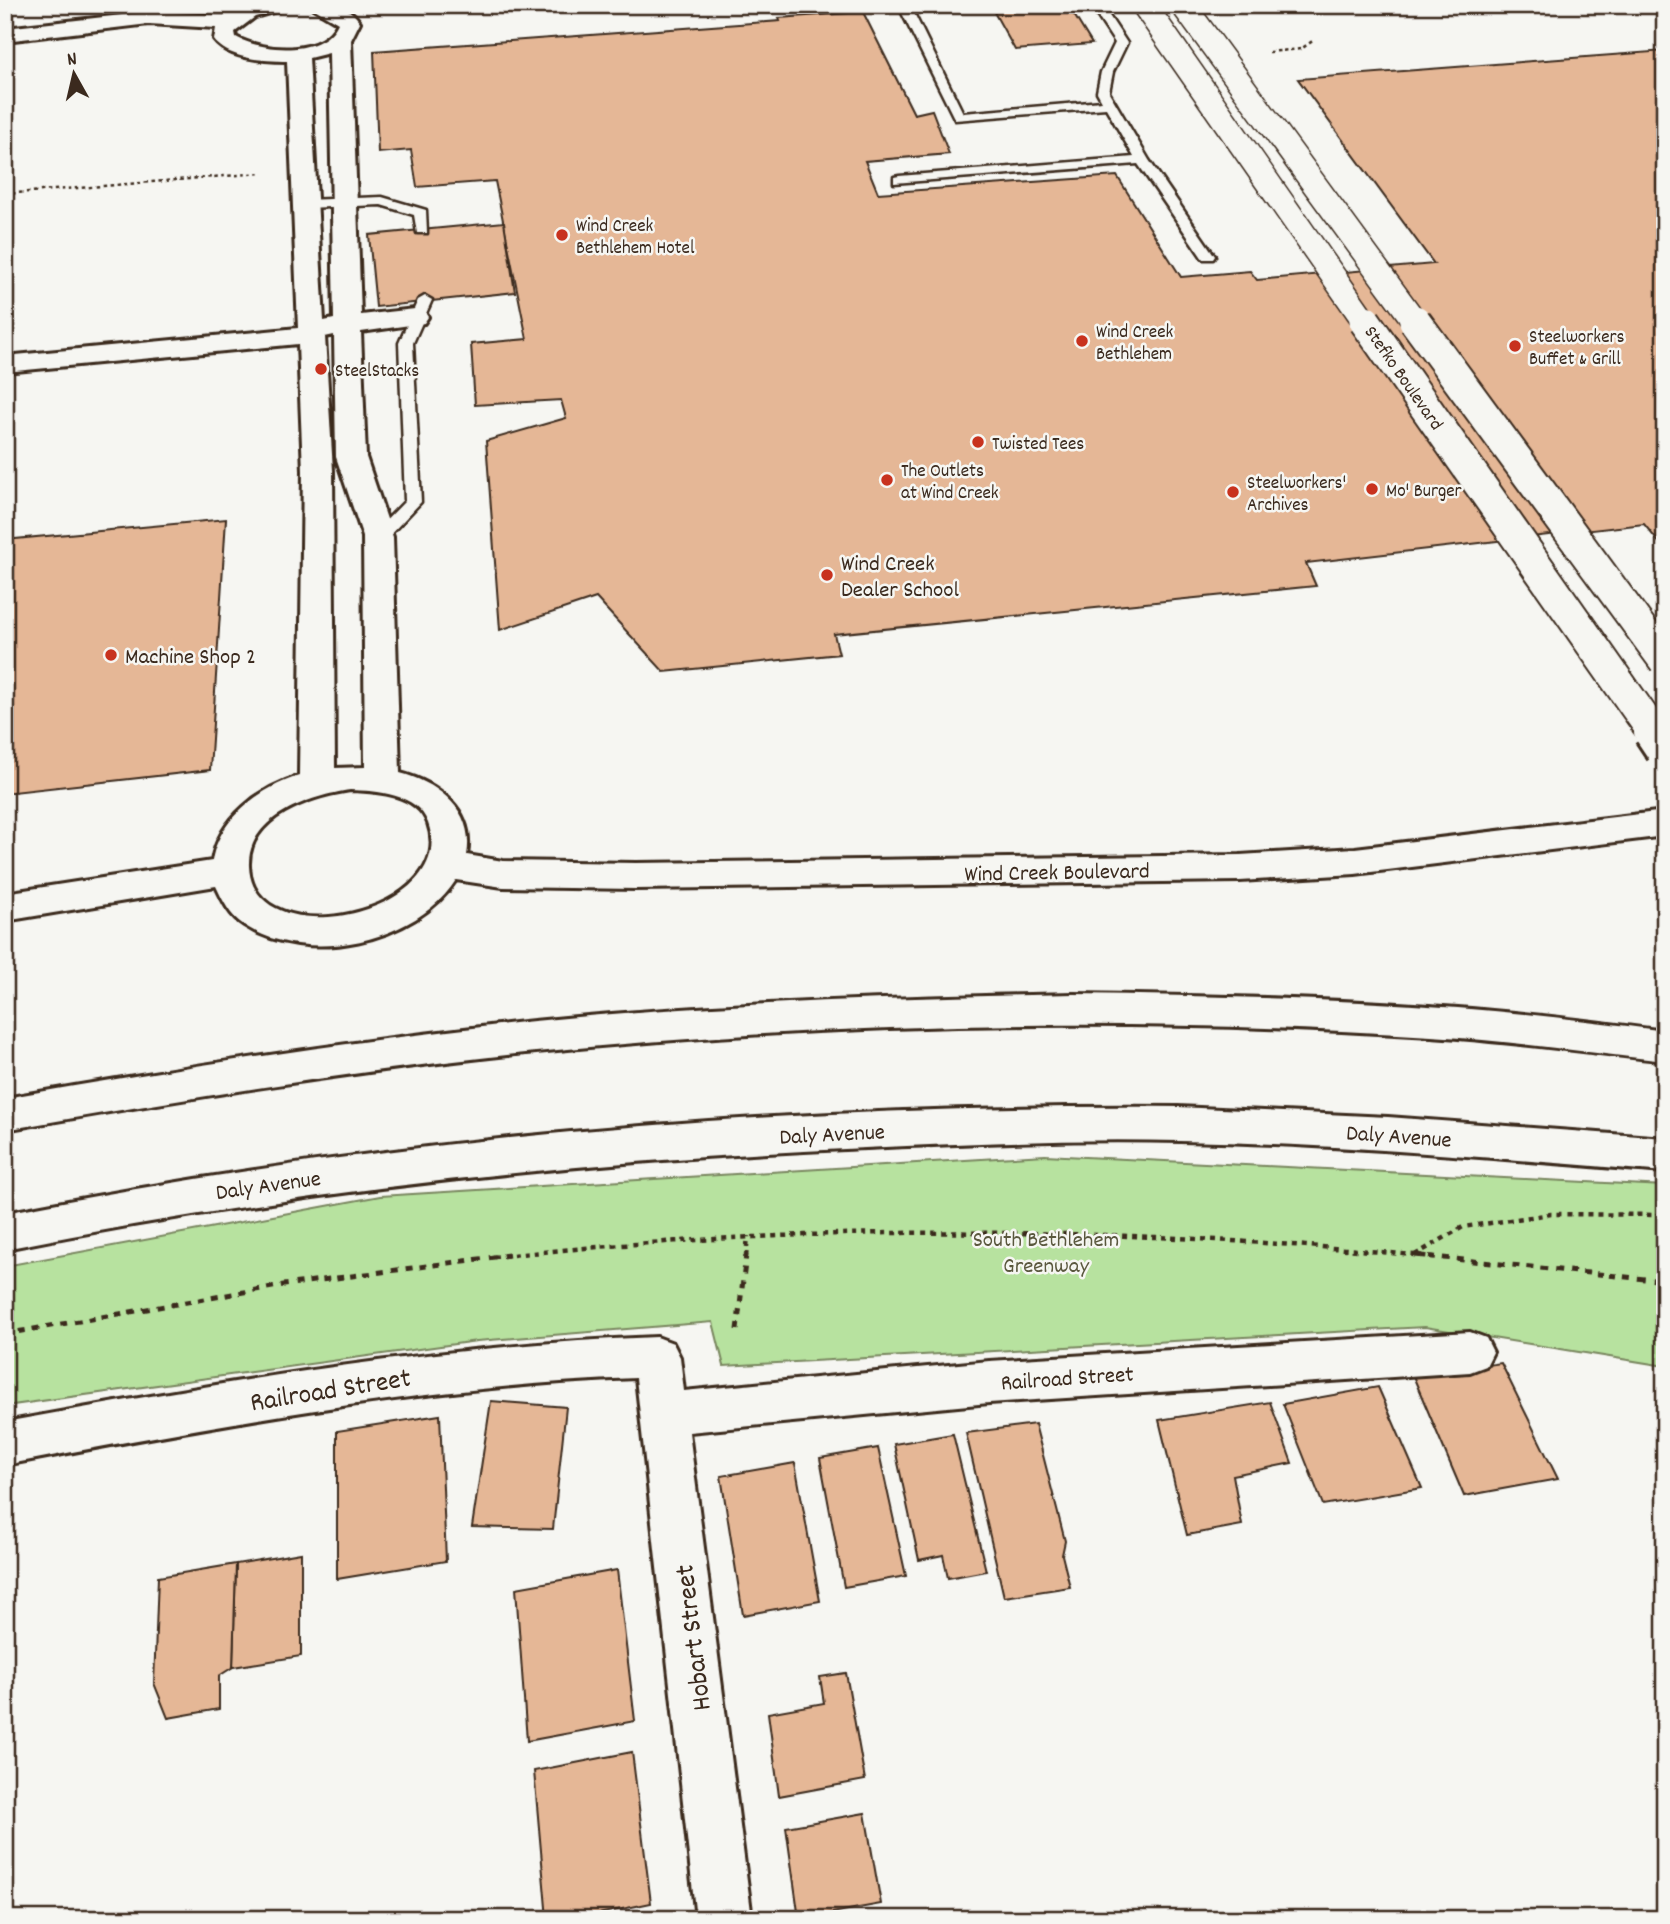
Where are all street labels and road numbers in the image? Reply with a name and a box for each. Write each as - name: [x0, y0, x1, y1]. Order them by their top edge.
- street label: Stefko Boulevard: [1356, 321, 1448, 437]
- street label: Wind Creek Boulevard: [964, 856, 1150, 893]
- street label: Daly Avenue: [779, 1117, 886, 1156]
- street label: Daly Avenue: [1345, 1118, 1453, 1159]
- street label: Daly Avenue: [214, 1164, 323, 1211]
- street label: Railroad Street: [1000, 1359, 1135, 1402]
- street label: Railroad Street: [248, 1361, 414, 1425]
- street label: Hobart Street: [667, 1562, 725, 1713]

